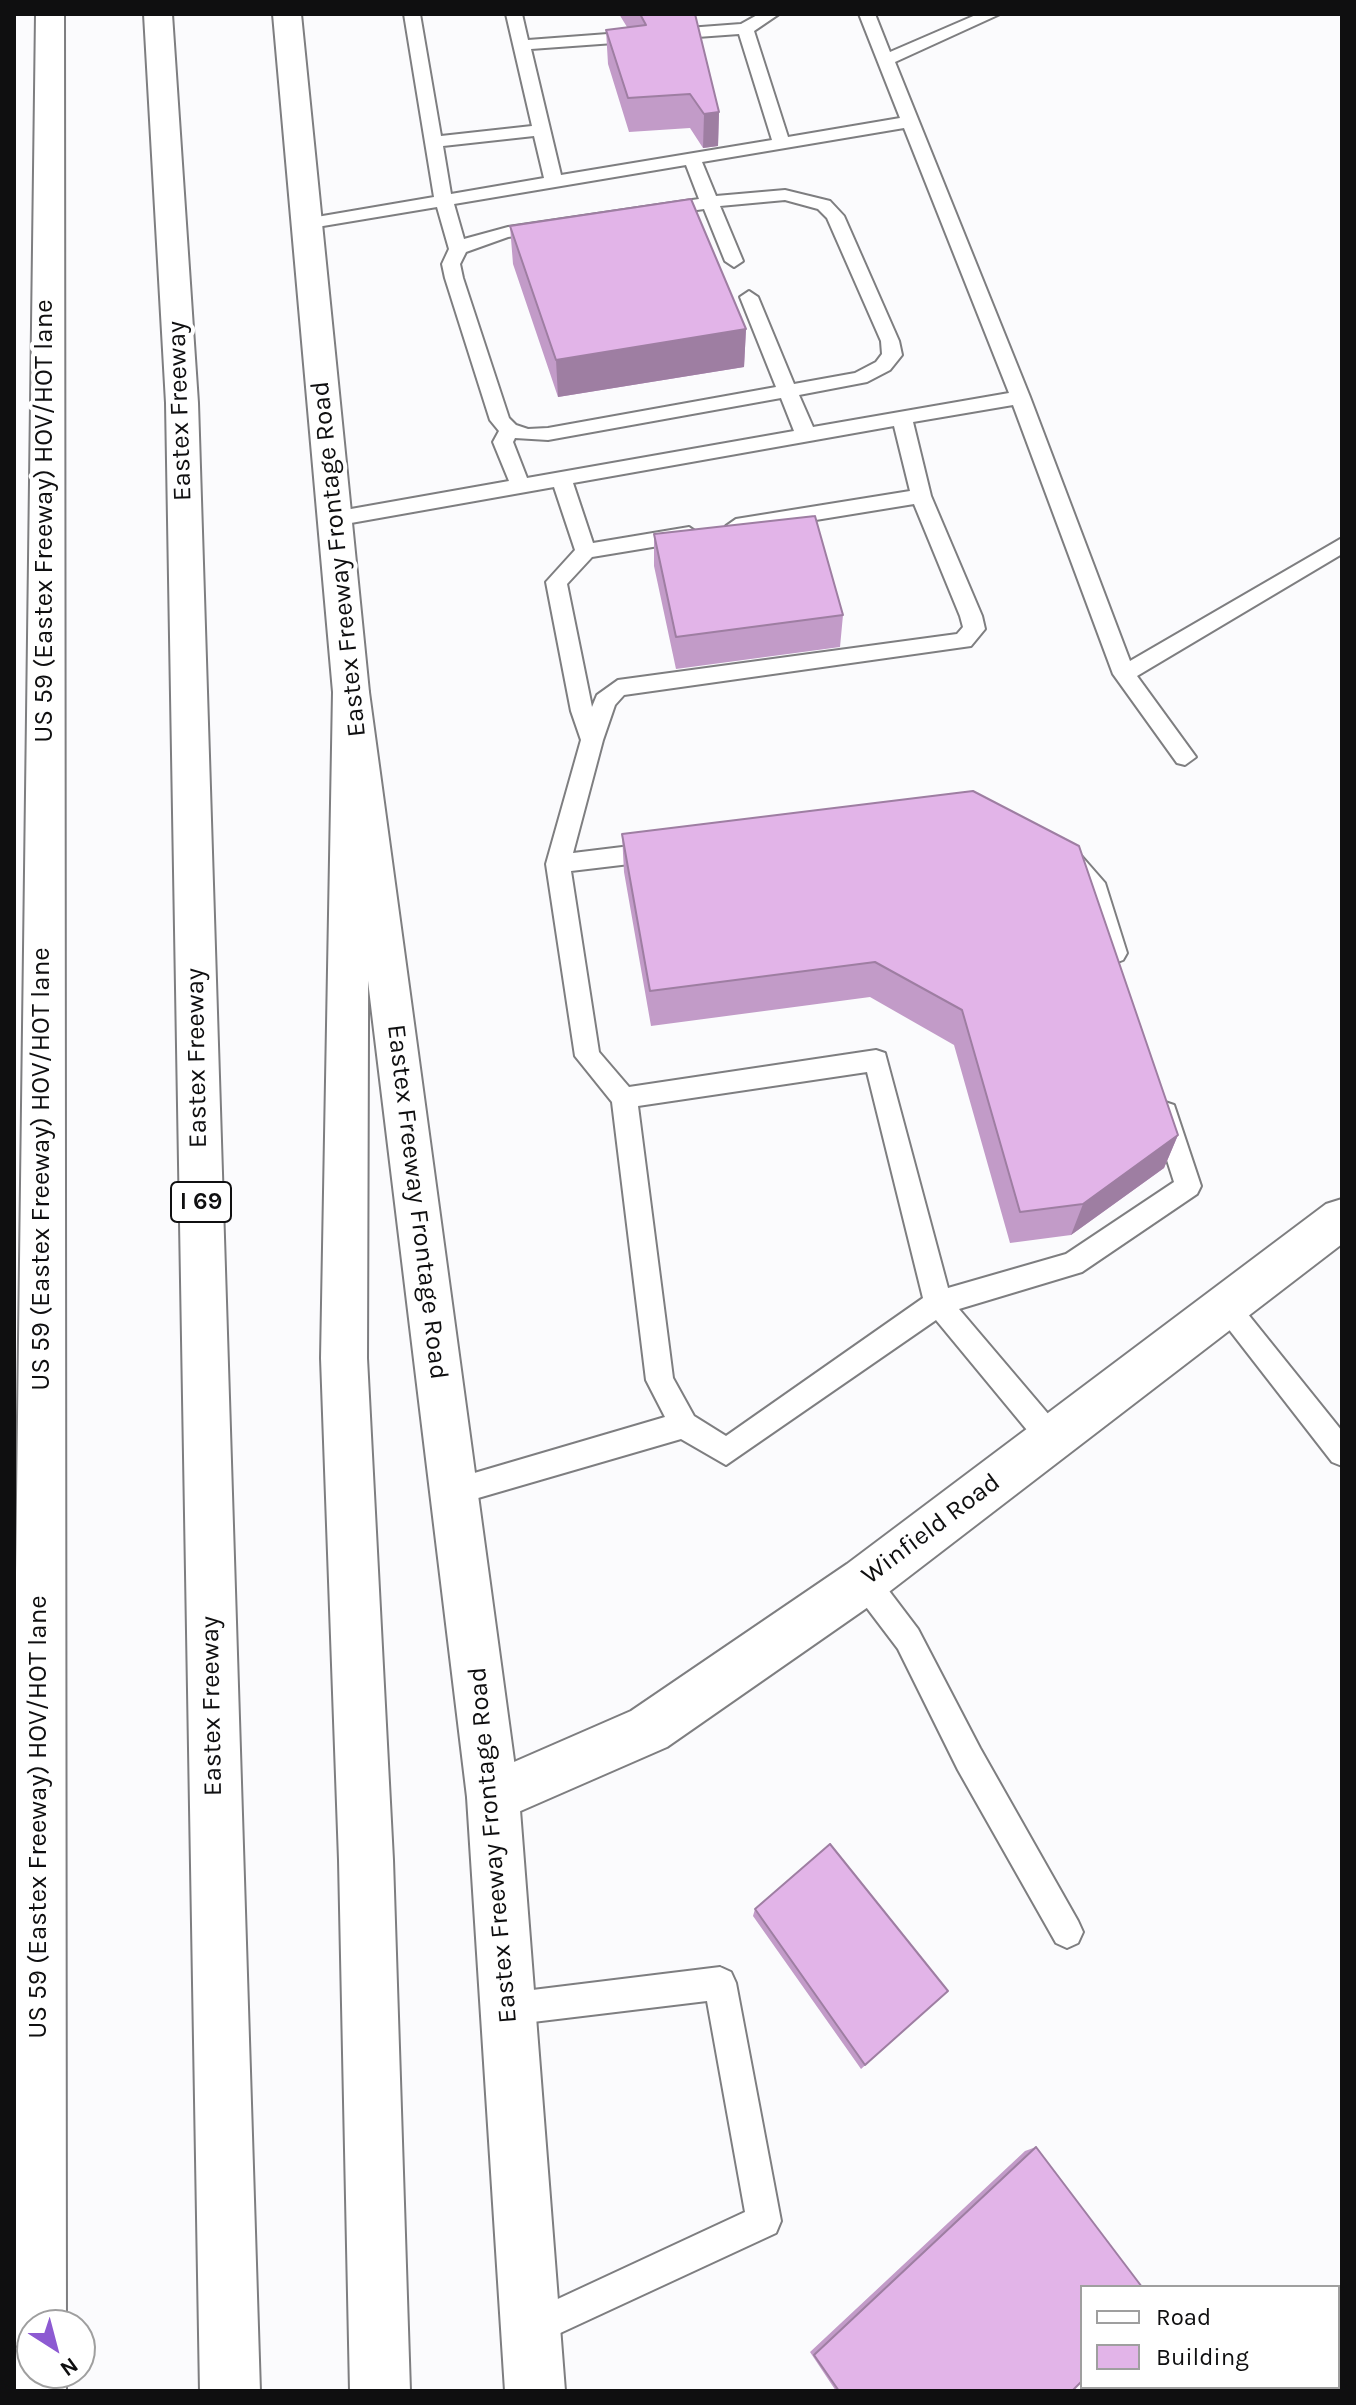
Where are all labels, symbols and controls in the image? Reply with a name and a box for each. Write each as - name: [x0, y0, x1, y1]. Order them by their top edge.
- street label: US 59 (Eastex Freeway) HOV/HOT lane: [29, 299, 61, 743]
- street label: Eastex Freeway: [161, 320, 199, 502]
- street label: Eastex Freeway Frontage Road: [305, 380, 373, 738]
- street label: US 59 (Eastex Freeway) HOV/HOT lane: [26, 947, 58, 1391]
- street label: Eastex Freeway: [180, 968, 214, 1148]
- street label: Eastex Freeway Frontage Road: [380, 1023, 454, 1381]
- road number: I 69: [171, 1182, 231, 1222]
- street label: Winfield Road: [856, 1467, 1006, 1591]
- street label: US 59 (Eastex Freeway) HOV/HOT lane: [23, 1595, 55, 2039]
- street label: Eastex Freeway: [195, 1616, 229, 1796]
- street label: Eastex Freeway Frontage Road: [462, 1666, 524, 2024]
- legend: [1080, 2285, 1340, 2389]
- text: Road: [1156, 2303, 1211, 2331]
- north arrow: [16, 2309, 96, 2389]
- text: Building: [1156, 2343, 1249, 2371]
- text: N: [55, 2352, 83, 2382]

